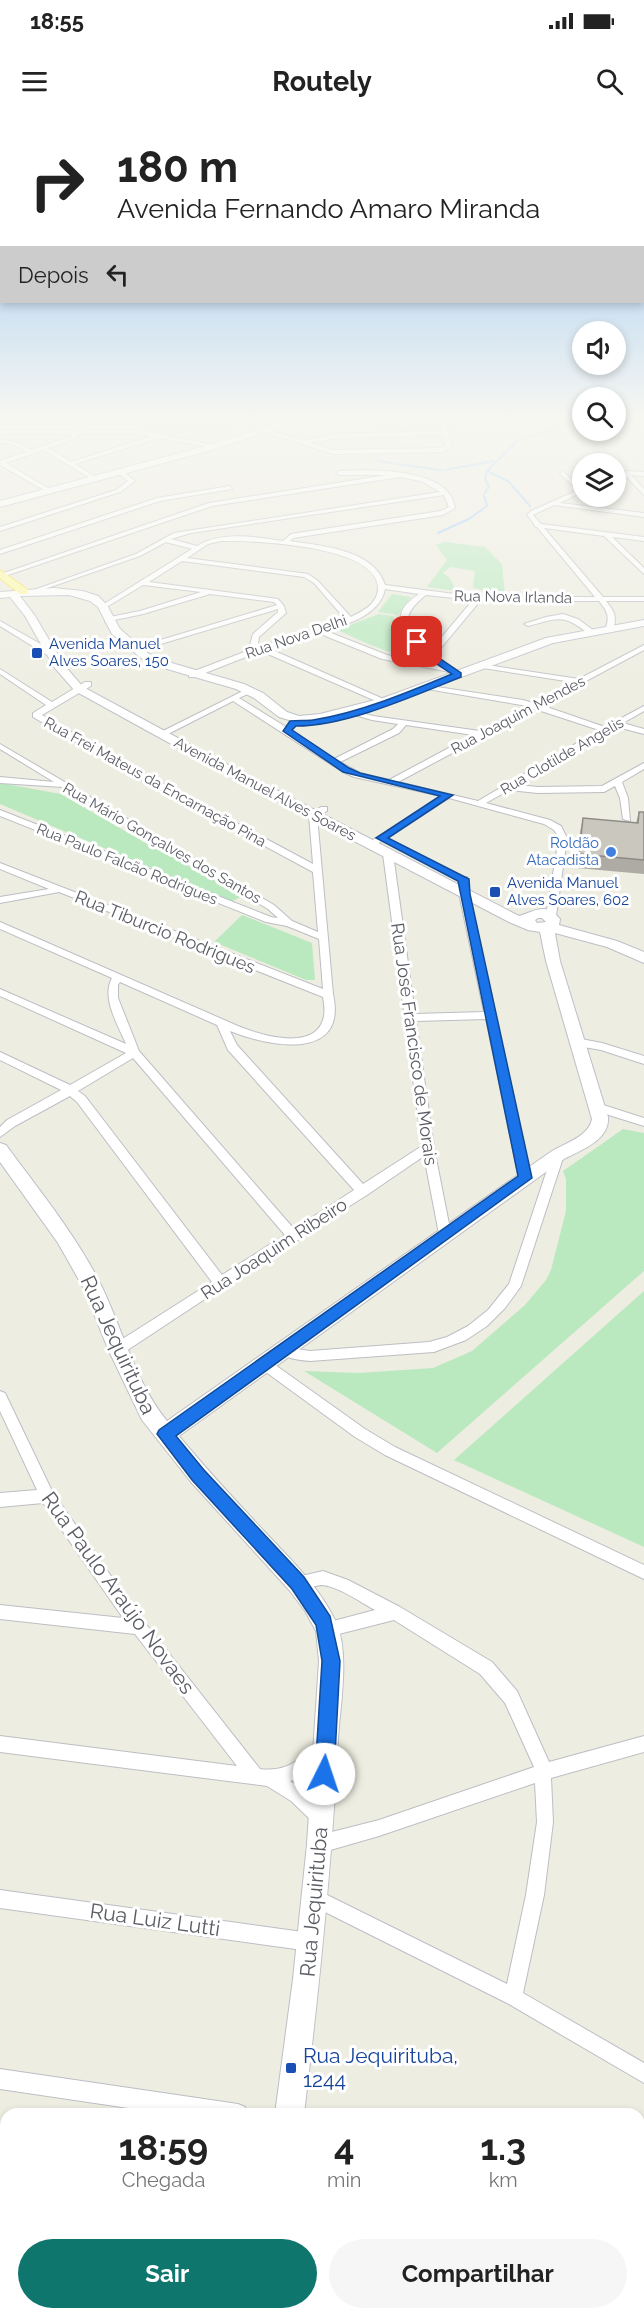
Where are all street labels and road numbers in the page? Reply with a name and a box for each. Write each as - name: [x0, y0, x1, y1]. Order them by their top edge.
- street label: Rua Nova Irlanda: [454, 587, 572, 607]
- street label: Rua Nova Delhi: [243, 611, 349, 663]
- street label: Rua Joaquim Mendes: [448, 672, 588, 758]
- street label: Rua Frei Mateus da Encarnação Pina: [41, 713, 269, 851]
- street label: Rua Clotilde Angelis: [497, 713, 627, 799]
- street label: Avenida Manuel Alves Soares: [171, 733, 359, 845]
- street label: Rua Mário Gonçalves dos Santos: [60, 779, 264, 907]
- street label: Rua Paulo Falcão Rodrigues: [34, 819, 220, 909]
- street label: Rua Tiburcio Rodrigues: [72, 886, 259, 977]
- street label: Rua José Francisco de Morais: [387, 921, 442, 1167]
- street label: Rua Joaquim Ribeiro: [197, 1193, 351, 1304]
- street label: Rua Jequirituba: [75, 1271, 162, 1418]
- street label: Rua Paulo Araújo Novaes: [37, 1487, 200, 1699]
- street label: Rua Jequirituba: [294, 1826, 333, 1978]
- street label: Rua Luiz Lutti: [88, 1898, 222, 1941]

